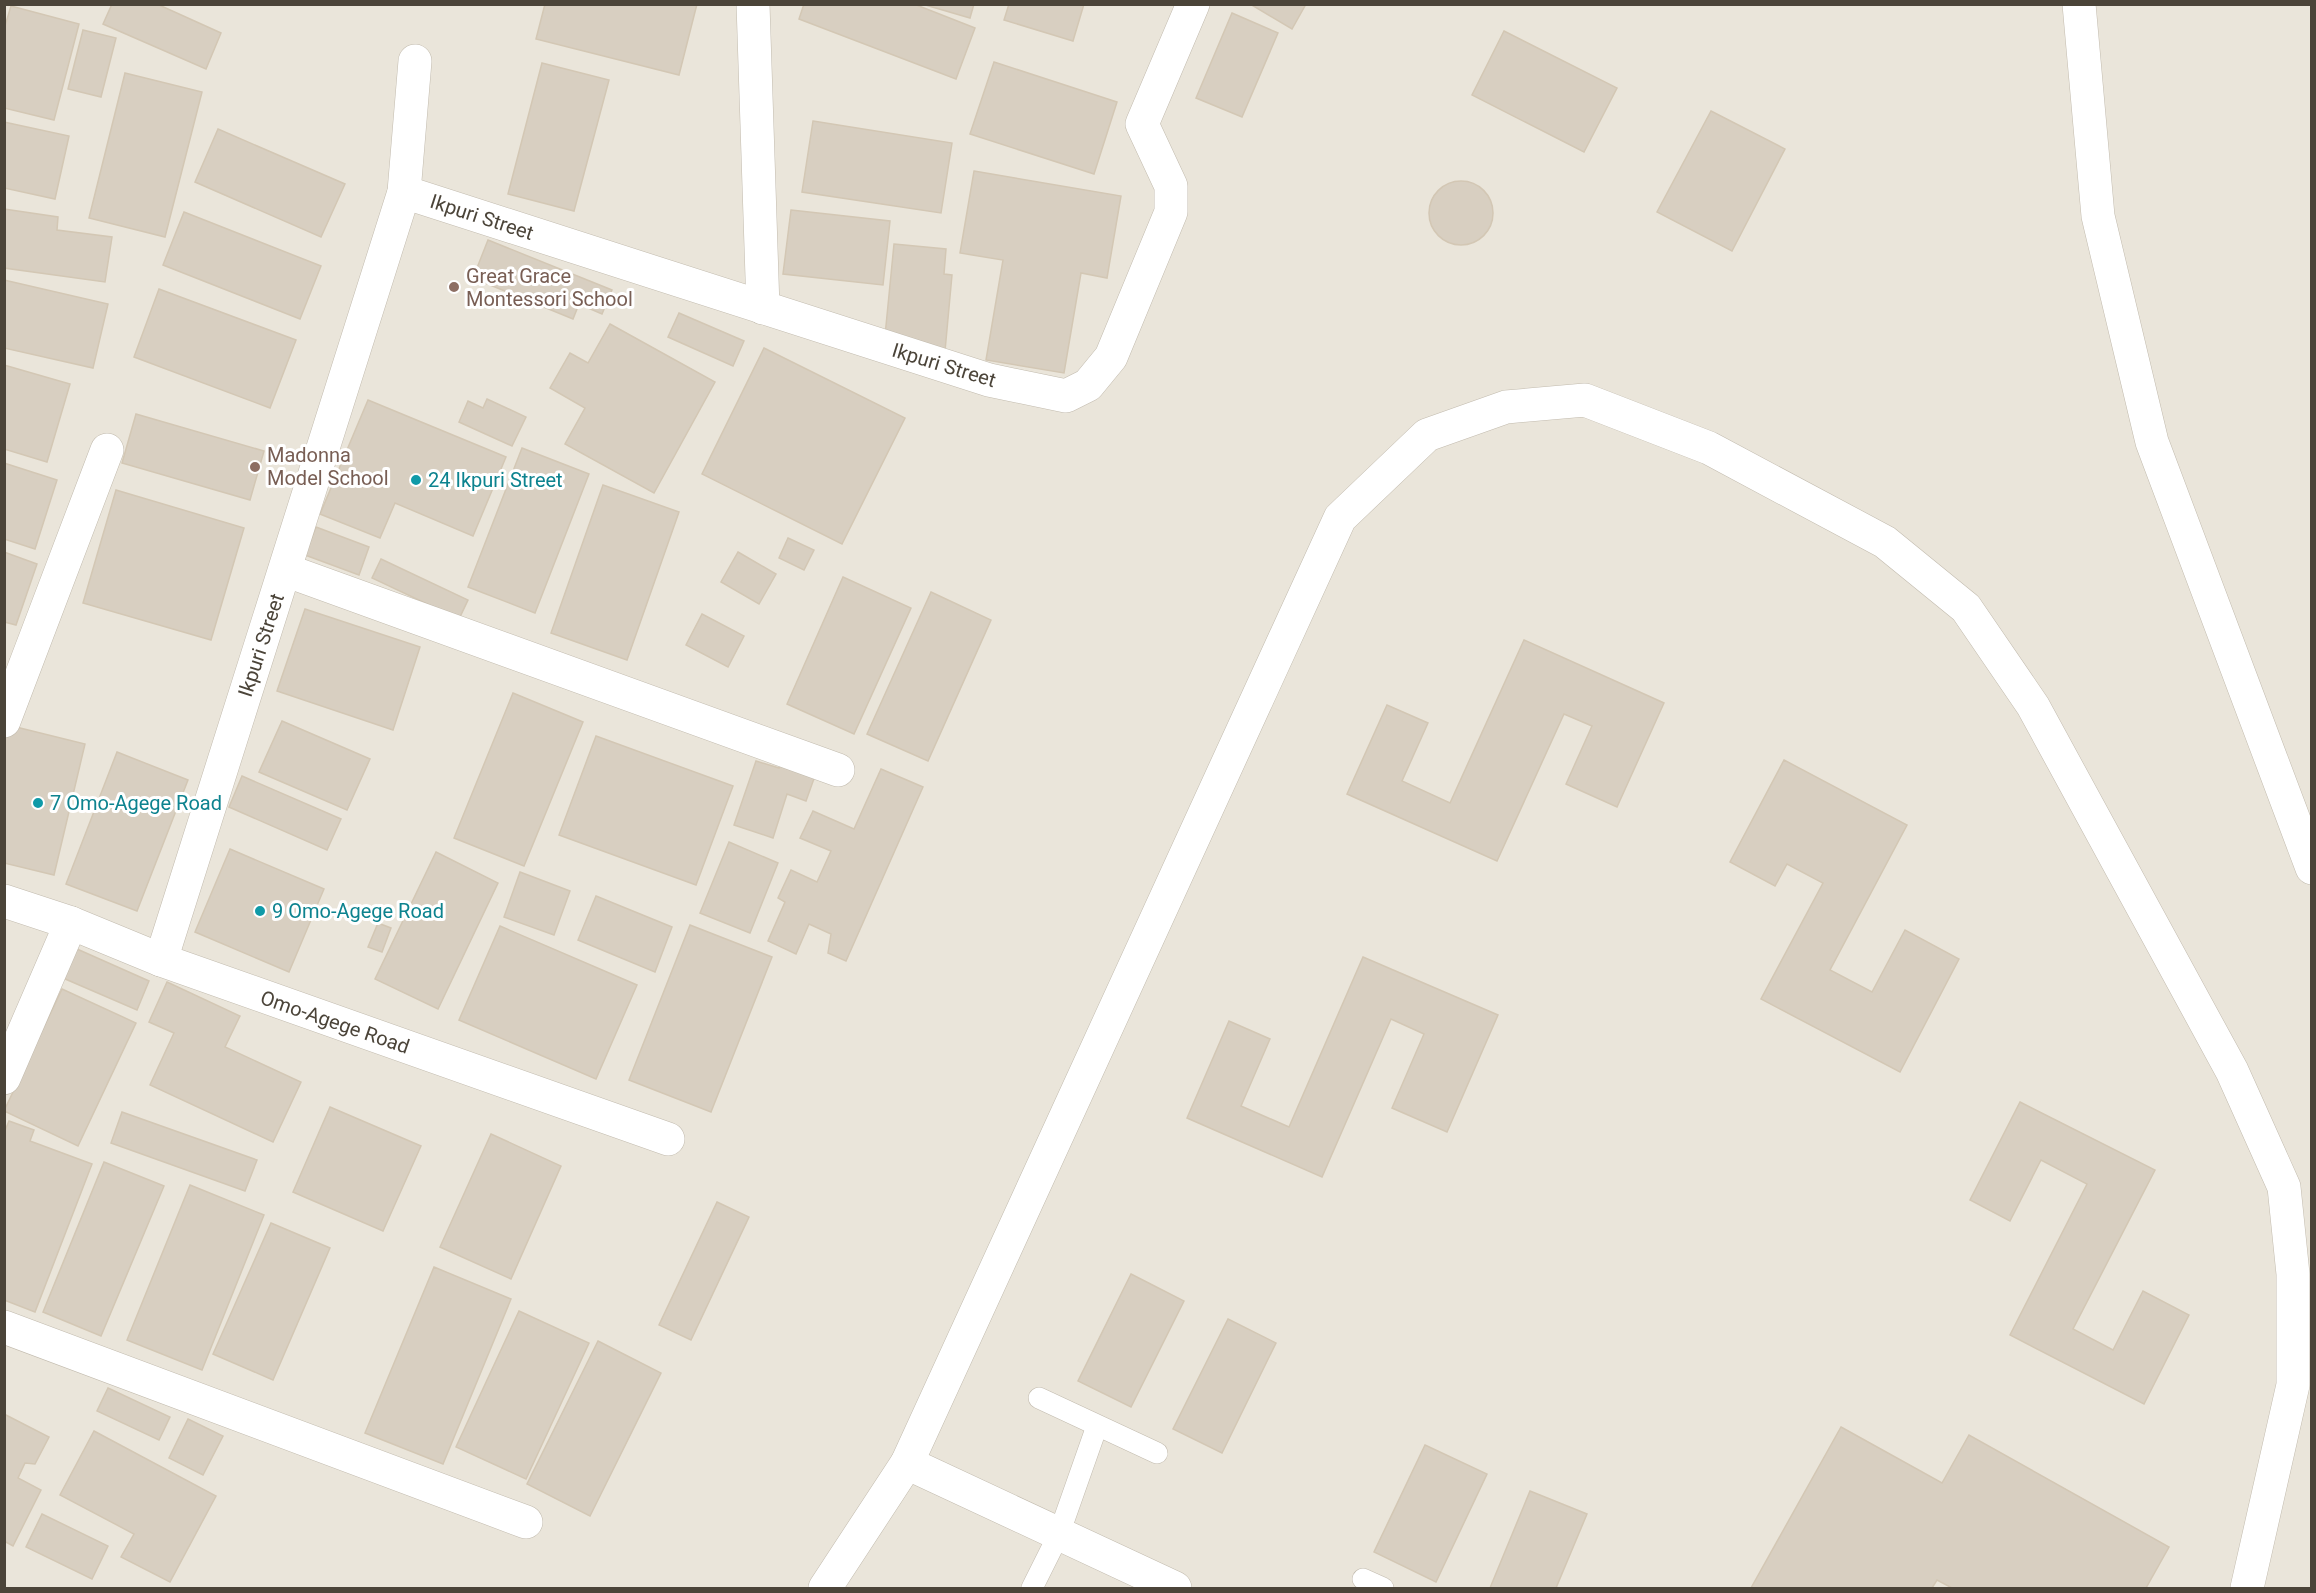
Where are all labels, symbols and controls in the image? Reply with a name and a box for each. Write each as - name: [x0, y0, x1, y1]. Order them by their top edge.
- street label: Ikpuri Street: [427, 189, 537, 245]
- place label: Great Grace Montessori School: [466, 264, 633, 311]
- marker: Great Grace Montessori School: [447, 280, 461, 294]
- street label: Ikpuri Street: [889, 338, 999, 392]
- place label: Madonna Model School: [267, 443, 389, 490]
- marker: Madonna Model School: [248, 460, 262, 474]
- place label: 24 Ikpuri Street: [428, 468, 563, 492]
- marker: 24 Ikpuri Street: [409, 473, 423, 487]
- street label: Ikpuri Street: [233, 590, 289, 700]
- place label: 7 Omo-Agege Road: [50, 791, 222, 815]
- marker: 7 Omo-Agege Road: [31, 796, 45, 810]
- place label: 9 Omo-Agege Road: [272, 899, 444, 923]
- marker: 9 Omo-Agege Road: [253, 904, 267, 918]
- street label: Omo-Agege Road: [257, 985, 413, 1059]

